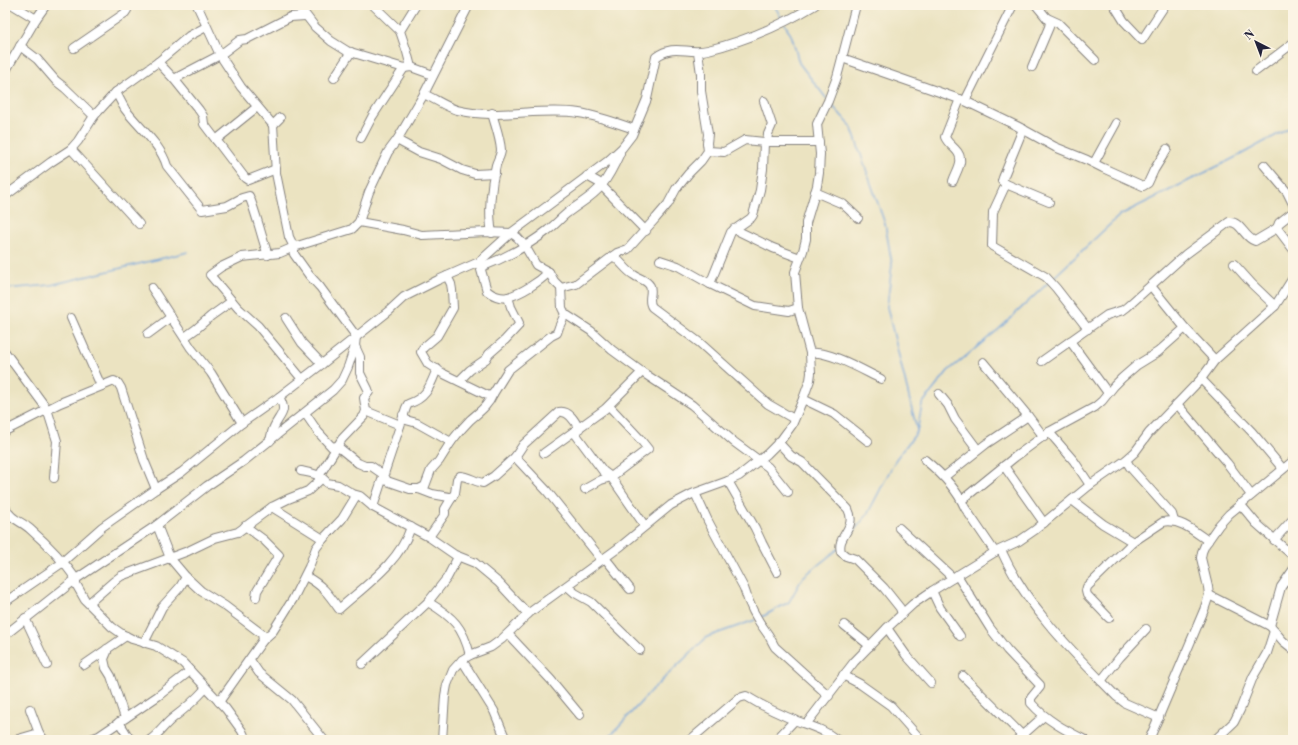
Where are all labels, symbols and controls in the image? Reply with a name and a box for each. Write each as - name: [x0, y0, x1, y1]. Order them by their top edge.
- north arrow: [1236, 22, 1276, 62]
- text: N: [1242, 27, 1258, 43]

